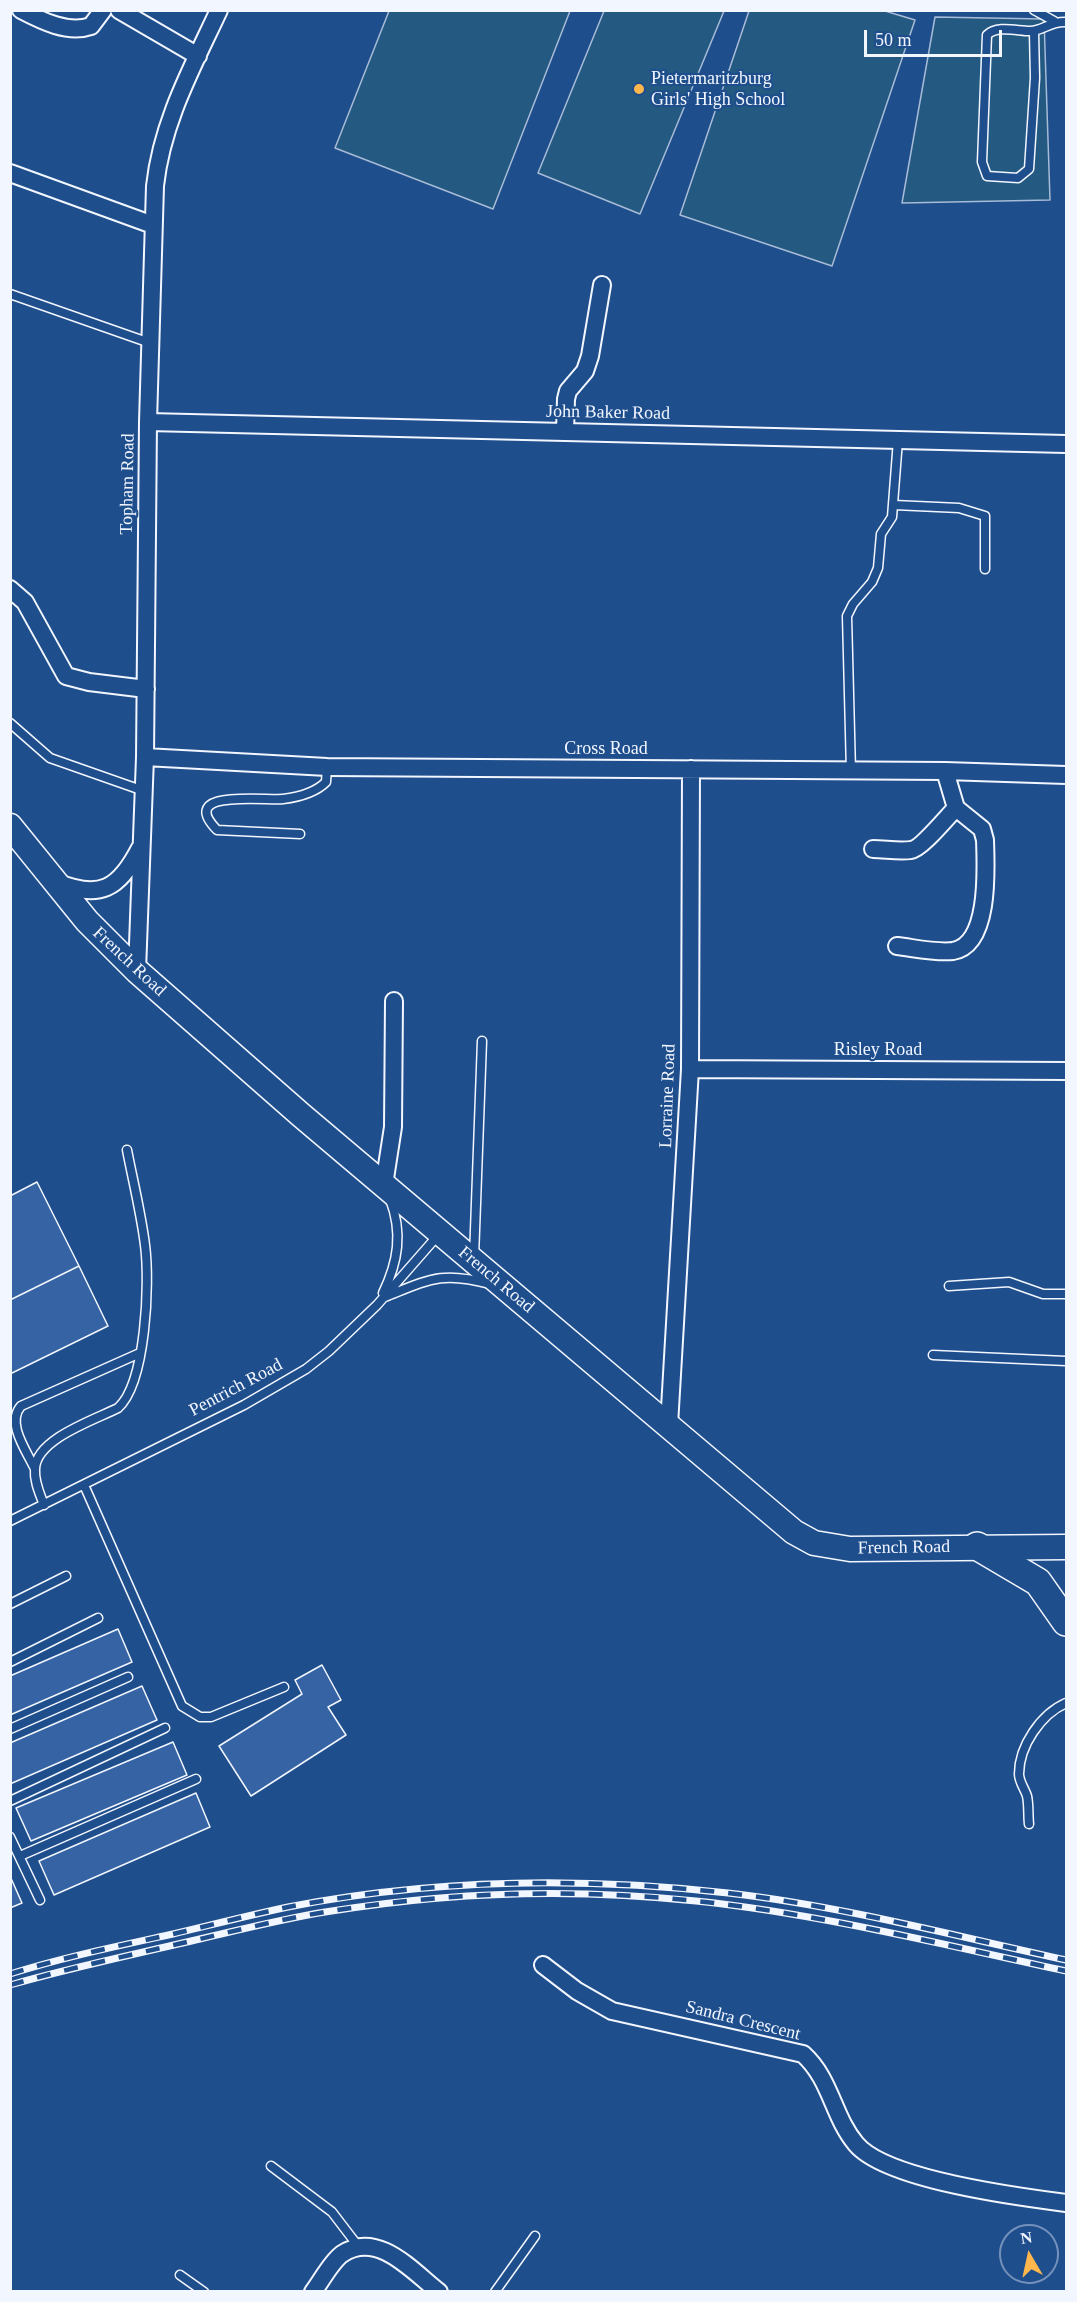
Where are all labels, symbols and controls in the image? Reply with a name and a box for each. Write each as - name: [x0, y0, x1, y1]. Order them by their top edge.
- scale bar: [867, 18, 1005, 56]
- text: 50 m: [875, 30, 912, 50]
- place label: Pietermaritzburg Girls' High School: [651, 68, 785, 110]
- marker: Pietermaritzburg Girls' High School: [632, 82, 646, 96]
- street label: John Baker Road: [546, 401, 670, 425]
- street label: Topham Road: [116, 433, 140, 535]
- street label: Cross Road: [564, 738, 648, 760]
- street label: French Road: [88, 923, 170, 1001]
- street label: Risley Road: [834, 1039, 922, 1061]
- street label: Lorraine Road: [655, 1043, 681, 1149]
- street label: French Road: [454, 1242, 538, 1318]
- street label: Pentrich Road: [186, 1354, 286, 1422]
- street label: French Road: [858, 1536, 950, 1560]
- street label: Sandra Crescent: [683, 1996, 803, 2046]
- north arrow: [999, 2224, 1059, 2284]
- text: N: [1019, 2228, 1033, 2247]

